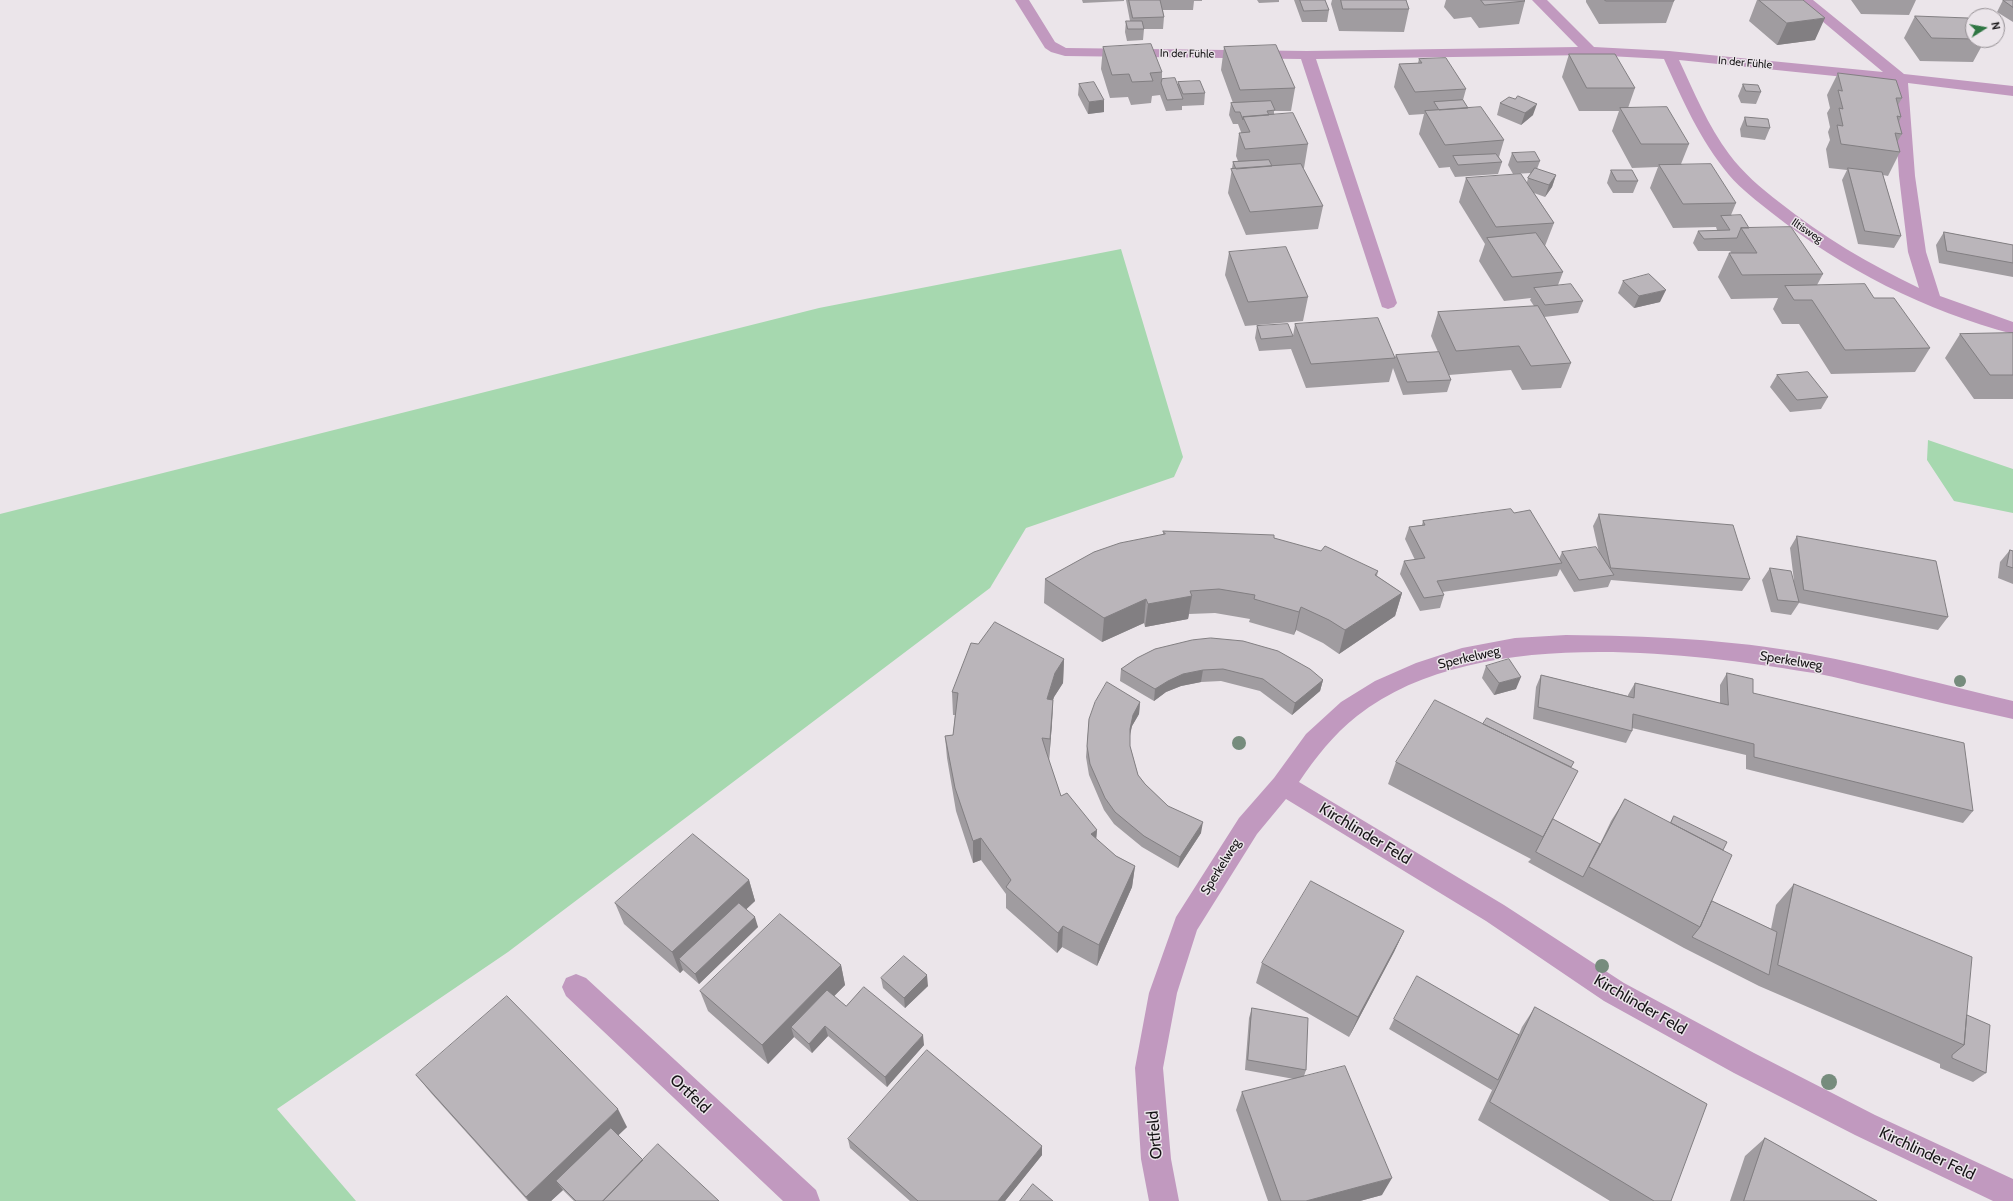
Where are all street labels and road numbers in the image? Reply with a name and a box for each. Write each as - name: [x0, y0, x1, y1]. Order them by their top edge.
- street label: In der Fühle: [1160, 47, 1214, 61]
- street label: In der Fühle: [1717, 54, 1773, 72]
- street label: Iltisweg: [1789, 216, 1825, 246]
- street label: Sperkelweg: [1436, 643, 1502, 673]
- street label: Sperkelweg: [1759, 648, 1823, 674]
- street label: Kirchlinder Feld: [1316, 799, 1414, 869]
- street label: Sperkelweg: [1198, 836, 1244, 898]
- street label: Kirchlinder Feld: [1590, 971, 1690, 1039]
- street label: Ortfeld: [666, 1070, 714, 1118]
- street label: Ortfeld: [1143, 1110, 1167, 1160]
- street label: Kirchlinder Feld: [1876, 1123, 1978, 1185]

